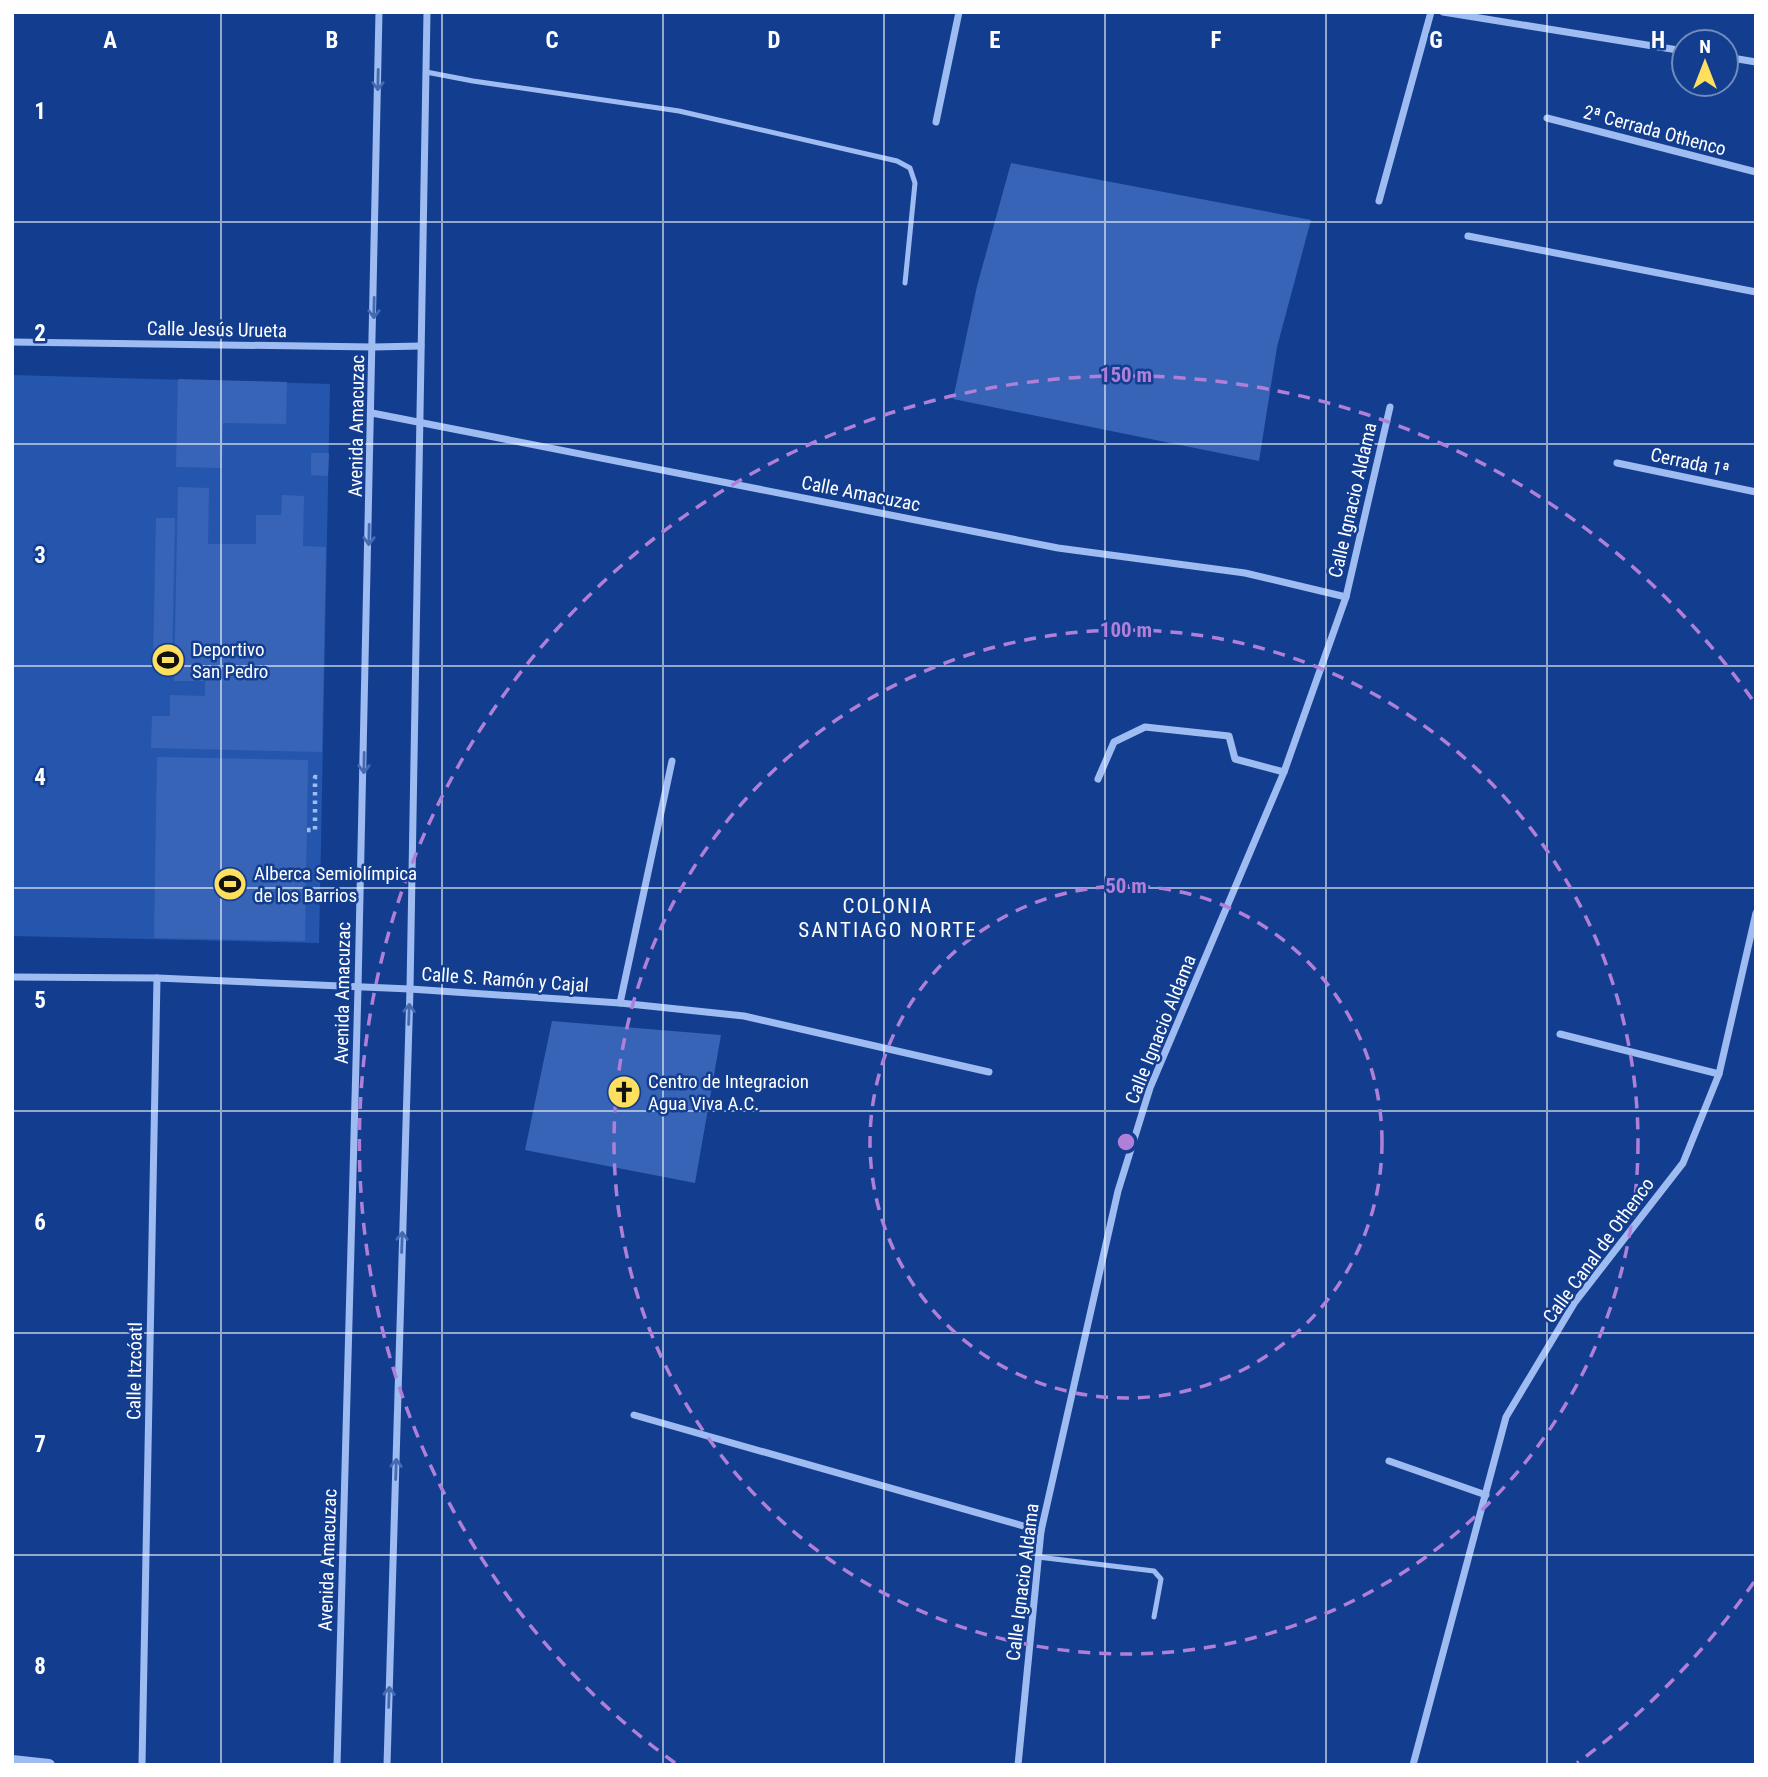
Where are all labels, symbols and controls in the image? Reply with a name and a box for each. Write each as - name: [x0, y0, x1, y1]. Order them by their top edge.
- text: A: [103, 27, 117, 54]
- text: B: [326, 27, 338, 54]
- text: C: [545, 27, 559, 54]
- text: D: [768, 27, 781, 54]
- text: E: [989, 27, 1001, 54]
- text: F: [1211, 27, 1222, 54]
- text: G: [1429, 27, 1443, 54]
- text: H: [1651, 27, 1665, 54]
- north arrow: [1670, 28, 1740, 98]
- text: N: [1699, 35, 1711, 58]
- one-way arrow: [371, 69, 385, 92]
- text: 1: [34, 98, 46, 125]
- street label: 2ª Cerrada Othenco: [1581, 100, 1729, 161]
- one-way arrow: [367, 296, 381, 319]
- street label: Calle Jesús Urueta: [147, 317, 287, 342]
- text: 2: [34, 320, 46, 347]
- street label: Avenida Amacuzac: [344, 354, 369, 497]
- text: 150 m: [1100, 363, 1152, 387]
- street label: Calle Ignacio Aldama: [1323, 420, 1382, 580]
- street label: Cerrada 1ª: [1648, 443, 1731, 482]
- street label: Calle Amacuzac: [800, 471, 922, 516]
- one-way arrow: [362, 524, 376, 547]
- text: 3: [34, 542, 46, 569]
- text: 100 m: [1100, 618, 1152, 642]
- place label: Deportivo San Pedro: [192, 638, 268, 683]
- sports icon: Deportivo San Pedro: [149, 641, 187, 679]
- one-way arrow: [357, 751, 370, 774]
- text: 4: [34, 764, 46, 791]
- place label: Alberca Semiolímpica de los Barrios: [254, 862, 417, 907]
- sports icon: Alberca Semiolímpica de los Barrios: [211, 865, 249, 903]
- text: 50 m: [1105, 874, 1147, 898]
- district label: COLONIA SANTIAGO NORTE: [798, 894, 978, 942]
- street label: Avenida Amacuzac: [330, 921, 355, 1064]
- street label: Calle Ignacio Aldama: [1120, 951, 1201, 1107]
- street label: Calle S. Ramón y Cajal: [421, 962, 589, 997]
- text: 5: [34, 987, 46, 1014]
- one-way arrow: [403, 1003, 416, 1026]
- place label: Centro de Integracion Agua Viva A.C.: [648, 1070, 809, 1115]
- church icon: Centro de Integracion Agua Viva A.C.: [605, 1073, 643, 1111]
- centre of rings: [1114, 1130, 1138, 1154]
- street label: Calle Canal de Othenco: [1538, 1173, 1659, 1327]
- text: 6: [34, 1209, 46, 1236]
- one-way arrow: [396, 1230, 409, 1253]
- street label: Calle Itzcóatl: [122, 1322, 147, 1420]
- text: 7: [34, 1431, 46, 1458]
- one-way arrow: [389, 1458, 402, 1481]
- street label: Avenida Amacuzac: [314, 1488, 341, 1632]
- street label: Calle Ignacio Aldama: [1001, 1502, 1044, 1662]
- text: 8: [34, 1653, 46, 1680]
- one-way arrow: [382, 1685, 395, 1708]

